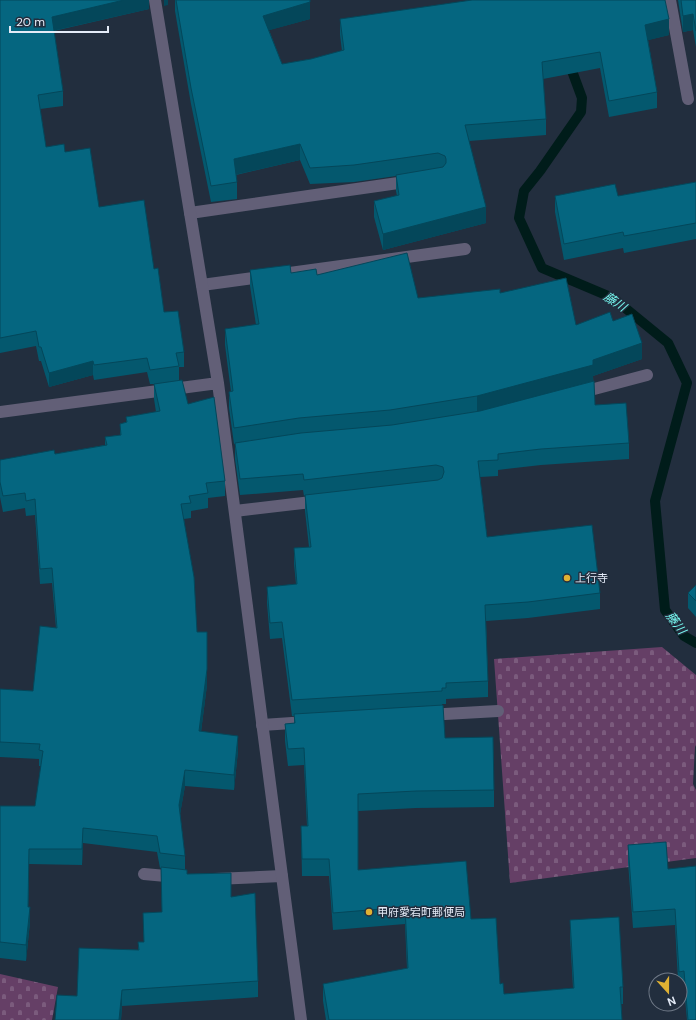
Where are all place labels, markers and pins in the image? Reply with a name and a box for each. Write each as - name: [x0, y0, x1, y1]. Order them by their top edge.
- place label: 上行寺: [575, 571, 608, 585]
- marker: 上行寺: [562, 573, 572, 583]
- place label: 甲府愛宕町郵便局: [377, 905, 465, 919]
- marker: 甲府愛宕町郵便局: [364, 907, 374, 917]

